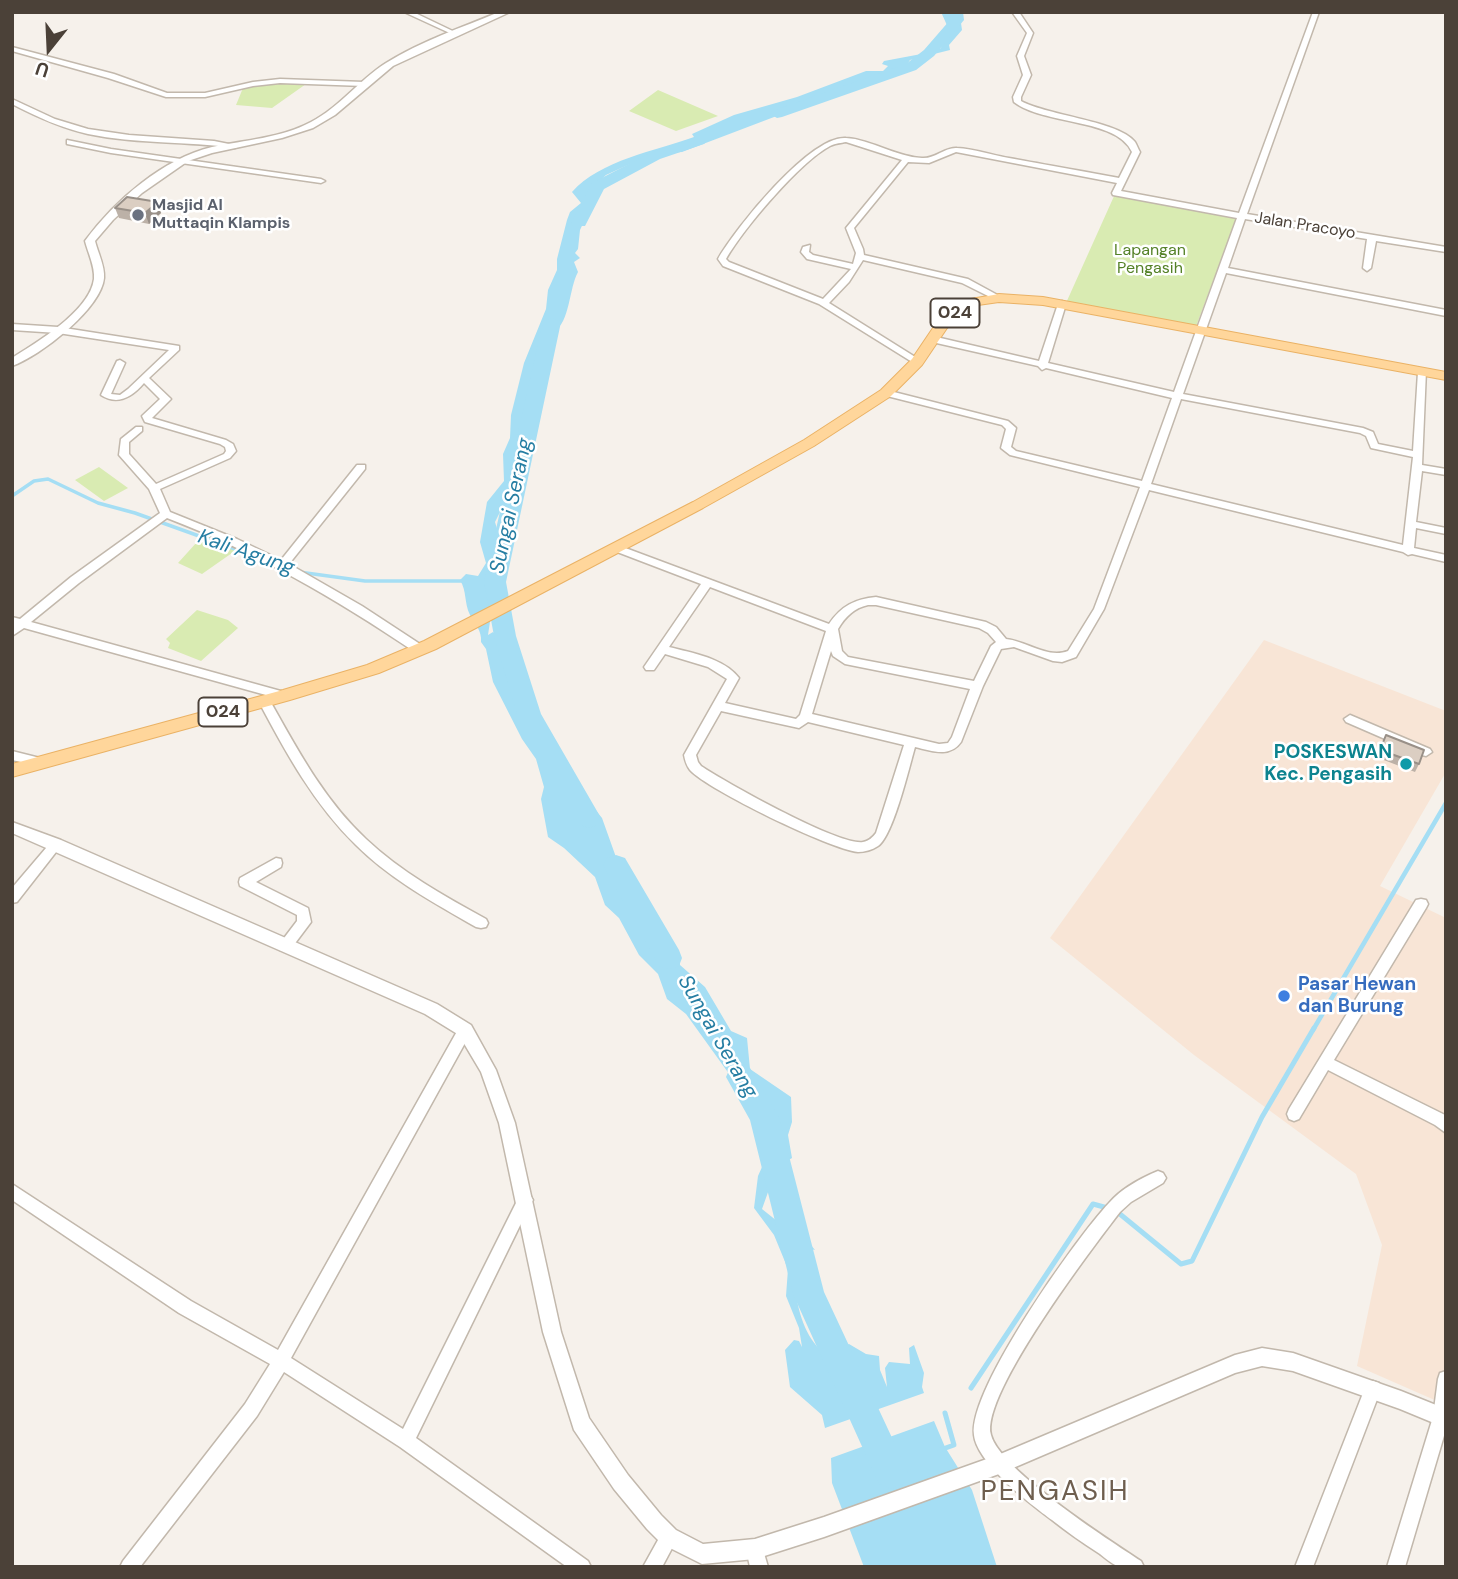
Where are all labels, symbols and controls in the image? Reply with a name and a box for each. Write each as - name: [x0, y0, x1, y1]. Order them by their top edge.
- north arrow: [14, 14, 84, 84]
- text: U: [32, 56, 52, 83]
- place label: Masjid Al Muttaqin Klampis: [152, 196, 290, 234]
- marker: Masjid Al Muttaqin Klampis: [130, 207, 146, 223]
- street label: Jalan Pracoyo: [1253, 209, 1357, 243]
- park label: Lapangan Pengasih: [1114, 241, 1186, 279]
- road number: 024: [930, 298, 979, 328]
- water label: Sungai Serang: [485, 436, 539, 576]
- water label: Kali Agung: [194, 525, 298, 581]
- road number: 024: [198, 698, 248, 726]
- place label: POSKESWAN Kec. Pengasih: [1264, 742, 1392, 786]
- marker: POSKESWAN Kec. Pengasih: [1398, 756, 1414, 772]
- water label: Sungai Serang: [672, 971, 762, 1103]
- place label: Pasar Hewan dan Burung: [1298, 974, 1416, 1018]
- marker: Pasar Hewan dan Burung: [1276, 988, 1292, 1004]
- district label: PENGASIH: [981, 1476, 1129, 1510]

